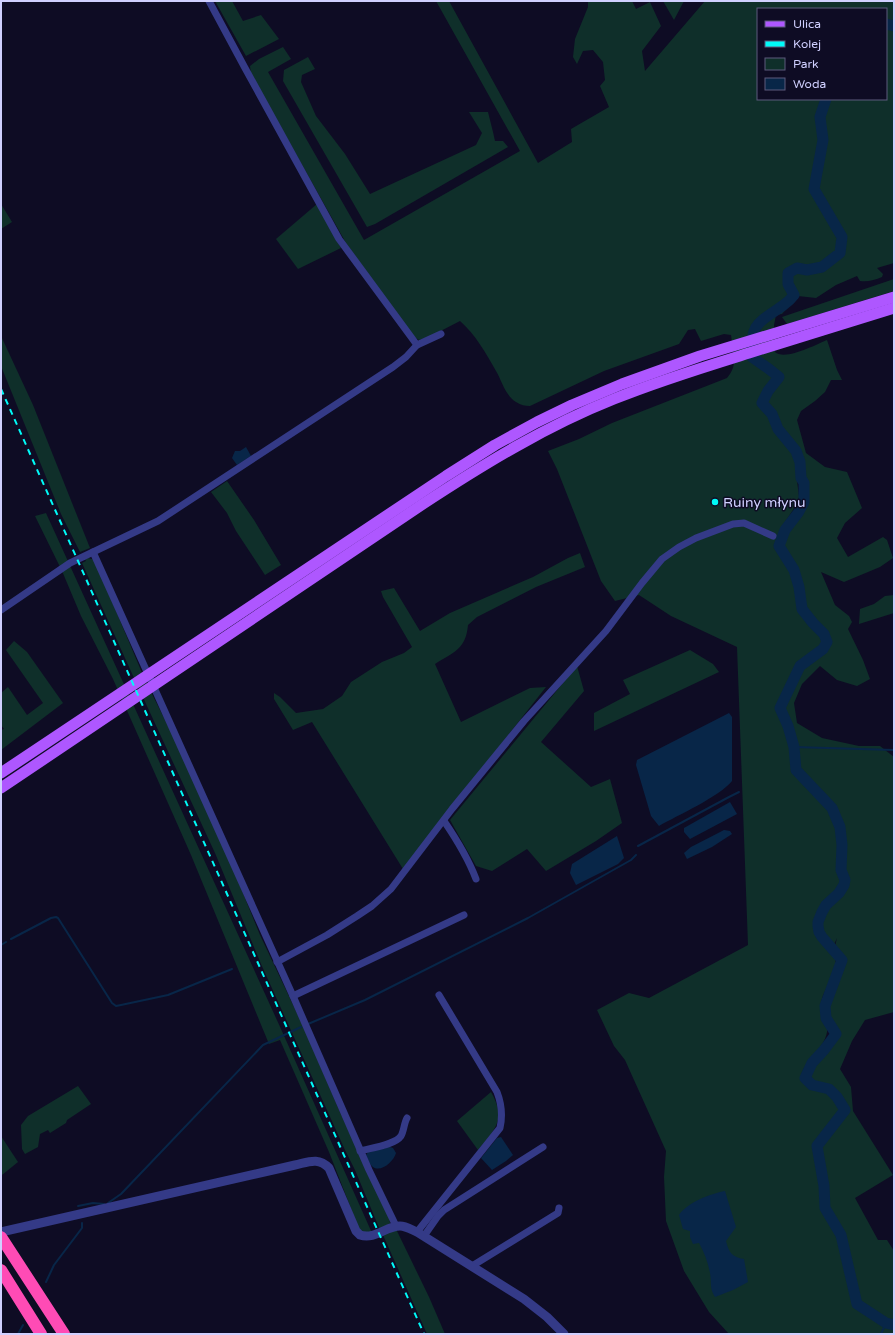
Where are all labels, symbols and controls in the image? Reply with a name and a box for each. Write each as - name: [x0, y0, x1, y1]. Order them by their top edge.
- legend: [757, 8, 887, 100]
- text: Ulica: [793, 17, 821, 31]
- text: Kolej: [793, 37, 821, 51]
- text: Park: [793, 57, 819, 71]
- text: Woda: [793, 77, 826, 91]
- place label: Ruiny młynu: [723, 494, 806, 511]
- marker: Ruiny młynu: [710, 497, 720, 507]

